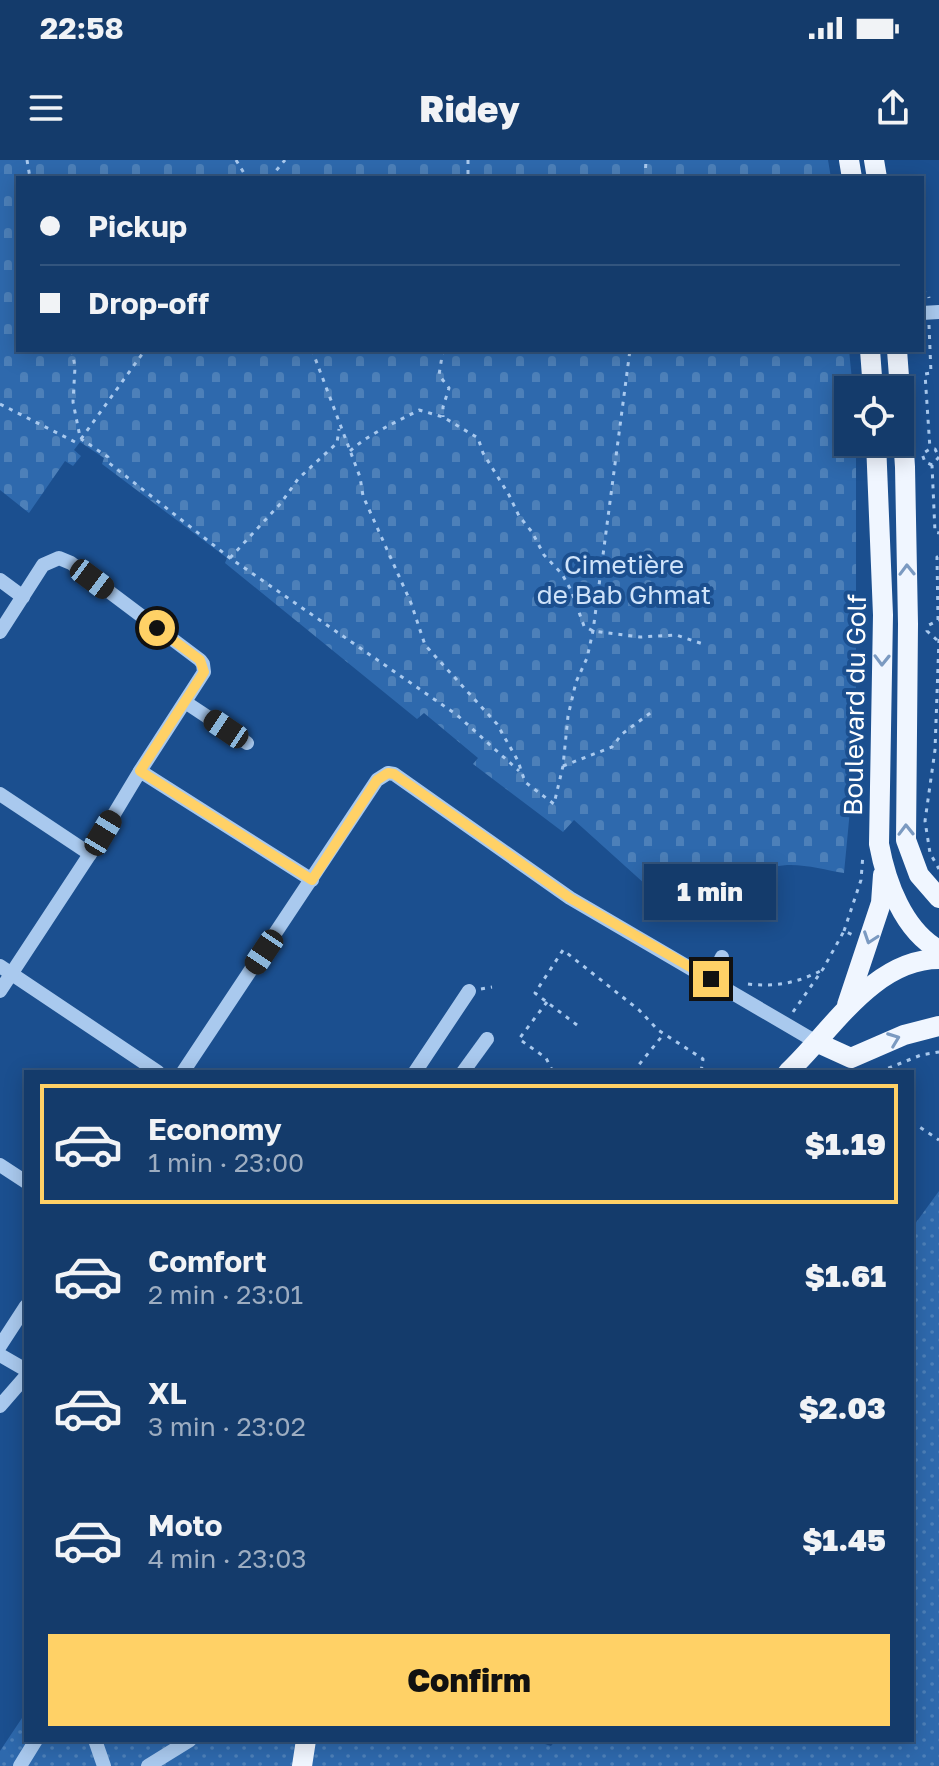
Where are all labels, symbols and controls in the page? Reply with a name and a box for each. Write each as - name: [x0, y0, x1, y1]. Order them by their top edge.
- text: 22:58: [40, 10, 124, 46]
- icon: menu: [24, 86, 68, 130]
- icon: share: [871, 86, 915, 130]
- text: Ridey: [419, 87, 520, 130]
- text: Pickup: [88, 208, 187, 244]
- text: Drop-off: [88, 285, 209, 321]
- map controls: [834, 376, 914, 456]
- button: locate: [834, 376, 914, 456]
- park label: Cimetière de Bab Ghmat: [537, 549, 711, 610]
- car: [66, 555, 118, 603]
- one-way arrow: [898, 563, 916, 576]
- street label: Boulevard du Golf: [837, 594, 872, 816]
- route start: [139, 610, 175, 646]
- one-way arrow: [874, 654, 891, 667]
- car: [199, 706, 253, 752]
- car: [80, 806, 126, 860]
- one-way arrow: [898, 823, 915, 836]
- callout: 1 min: [645, 863, 777, 919]
- text: 1 min: [677, 876, 743, 907]
- car: [241, 925, 287, 979]
- one-way arrow: [863, 930, 879, 944]
- route end: [693, 961, 729, 997]
- one-way arrow: [886, 1032, 900, 1049]
- icon: car: [52, 1108, 124, 1180]
- text: Economy: [148, 1111, 282, 1147]
- text: $1.19: [805, 1126, 886, 1162]
- text: 1 min · 23:00: [148, 1147, 304, 1178]
- icon: car: [52, 1240, 124, 1312]
- text: Comfort: [148, 1243, 267, 1279]
- text: $1.61: [805, 1258, 886, 1294]
- text: 2 min · 23:01: [148, 1279, 303, 1310]
- icon: car: [52, 1372, 124, 1444]
- text: XL: [148, 1375, 187, 1411]
- text: $2.03: [799, 1390, 886, 1426]
- text: 3 min · 23:02: [148, 1411, 306, 1442]
- icon: car: [52, 1504, 124, 1576]
- text: Moto: [148, 1507, 223, 1543]
- text: $1.45: [802, 1522, 886, 1558]
- text: 4 min · 23:03: [148, 1543, 307, 1574]
- button: Confirm: [48, 1634, 890, 1726]

